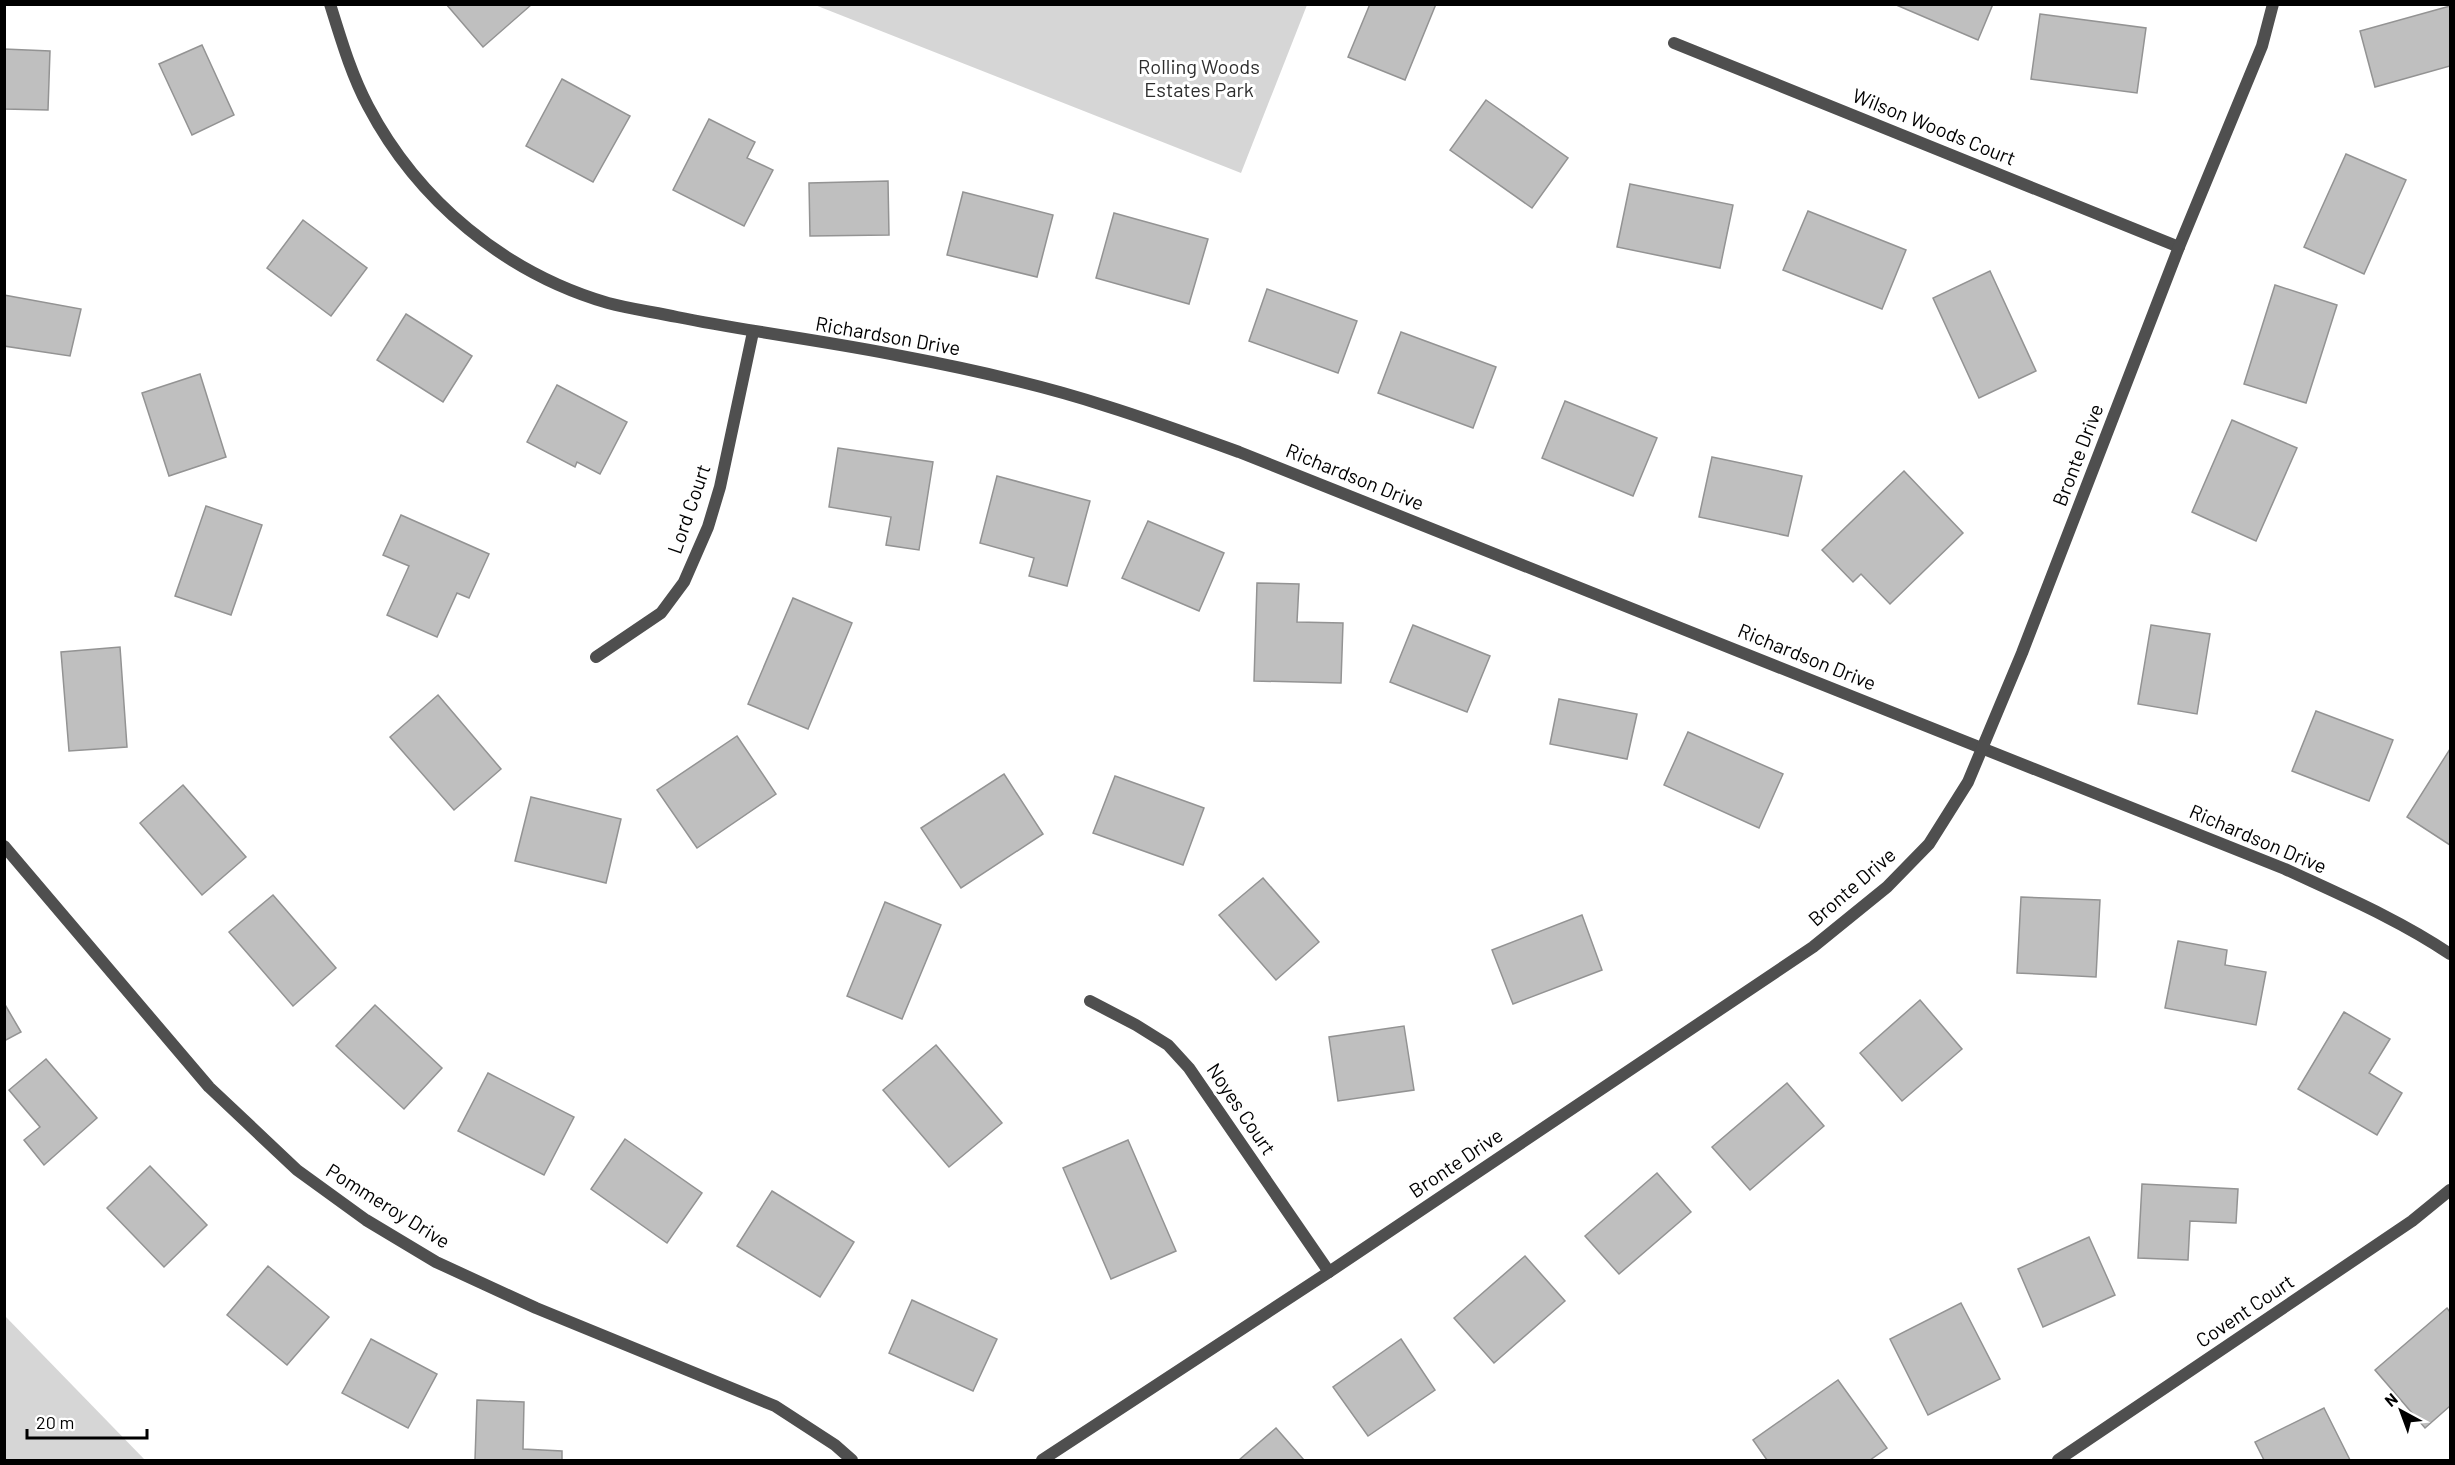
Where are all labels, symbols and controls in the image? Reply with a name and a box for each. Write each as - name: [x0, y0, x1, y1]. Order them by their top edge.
- park label: Rolling Woods Estates Park: [1138, 54, 1260, 101]
- street label: Wilson Woods Court: [1849, 82, 2020, 170]
- street label: Richardson Drive: [814, 310, 962, 360]
- street label: Bronte Drive: [2047, 400, 2108, 509]
- street label: Richardson Drive: [1283, 437, 1428, 515]
- street label: Lord Court: [662, 461, 715, 557]
- street label: Richardson Drive: [1735, 617, 1880, 695]
- street label: Richardson Drive: [2186, 798, 2331, 878]
- street label: Bronte Drive: [1803, 842, 1900, 931]
- street label: Noyes Court: [1202, 1058, 1281, 1159]
- street label: Bronte Drive: [1404, 1122, 1507, 1202]
- street label: Pommeroy Drive: [322, 1157, 455, 1253]
- street label: Covent Court: [2191, 1269, 2298, 1352]
- north arrow: [2371, 1381, 2431, 1441]
- text: N: [2381, 1389, 2401, 1410]
- scale bar: [27, 1402, 147, 1440]
- text: 20 m: [36, 1411, 74, 1433]

